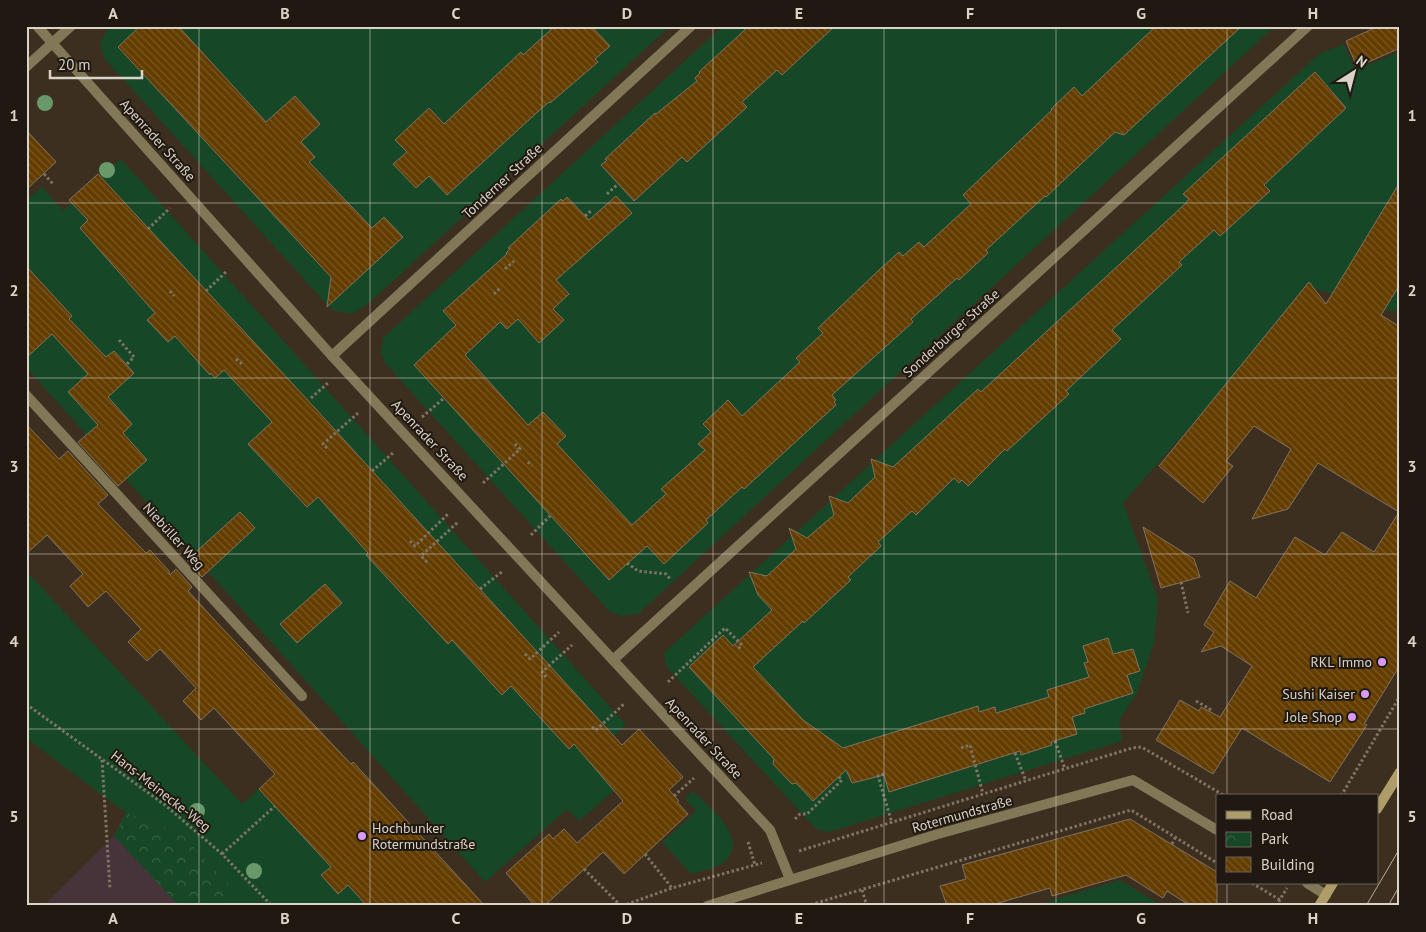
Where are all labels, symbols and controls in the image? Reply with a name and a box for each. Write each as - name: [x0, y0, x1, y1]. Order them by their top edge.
- text: A: [108, 3, 118, 23]
- text: B: [280, 3, 290, 23]
- text: C: [452, 3, 461, 23]
- text: D: [622, 3, 632, 23]
- text: E: [795, 3, 803, 23]
- text: F: [966, 3, 974, 23]
- text: G: [1136, 3, 1146, 23]
- text: H: [1308, 3, 1318, 23]
- scale bar: [50, 48, 142, 80]
- north arrow: [1328, 48, 1378, 98]
- text: N: [1353, 51, 1371, 71]
- text: 20 m: [58, 55, 91, 74]
- street label: Apenrader Straße: [116, 95, 200, 185]
- text: 1: [9, 105, 19, 125]
- text: 1: [1407, 105, 1417, 125]
- street label: Tonderner Straße: [458, 139, 546, 223]
- text: 2: [9, 280, 19, 300]
- text: 2: [1407, 280, 1417, 300]
- street label: Sonderburger Straße: [899, 285, 1003, 381]
- street label: Apenrader Straße: [388, 396, 472, 484]
- text: 3: [9, 456, 19, 476]
- text: 3: [1407, 456, 1417, 476]
- street label: Niebüller Weg: [139, 499, 209, 573]
- text: 4: [9, 631, 19, 651]
- text: 4: [1407, 631, 1417, 651]
- place label: RKL Immo: [1310, 653, 1372, 671]
- marker: RKL Immo: [1376, 656, 1388, 668]
- place label: Sushi Kaiser: [1282, 685, 1355, 703]
- marker: Sushi Kaiser: [1359, 688, 1371, 700]
- street label: Apenrader Straße: [662, 694, 746, 782]
- place label: Jole Shop: [1284, 708, 1342, 726]
- marker: Jole Shop: [1346, 711, 1358, 723]
- street label: Hans-Meinecke-Weg: [107, 746, 215, 836]
- street label: Rotermundstraße: [910, 791, 1014, 837]
- legend: [1216, 794, 1378, 884]
- text: Road: [1261, 805, 1293, 824]
- text: 5: [9, 806, 19, 826]
- text: 5: [1407, 806, 1417, 826]
- place label: Hochbunker Rotermundstraße: [372, 819, 475, 853]
- text: Park: [1261, 829, 1289, 848]
- marker: Hochbunker Rotermundstraße: [356, 830, 368, 842]
- text: Building: [1261, 855, 1315, 874]
- text: A: [108, 908, 118, 928]
- text: B: [280, 908, 290, 928]
- text: C: [452, 908, 461, 928]
- text: D: [622, 908, 632, 928]
- text: E: [795, 908, 803, 928]
- text: F: [966, 908, 974, 928]
- text: G: [1136, 908, 1146, 928]
- text: H: [1308, 908, 1318, 928]

